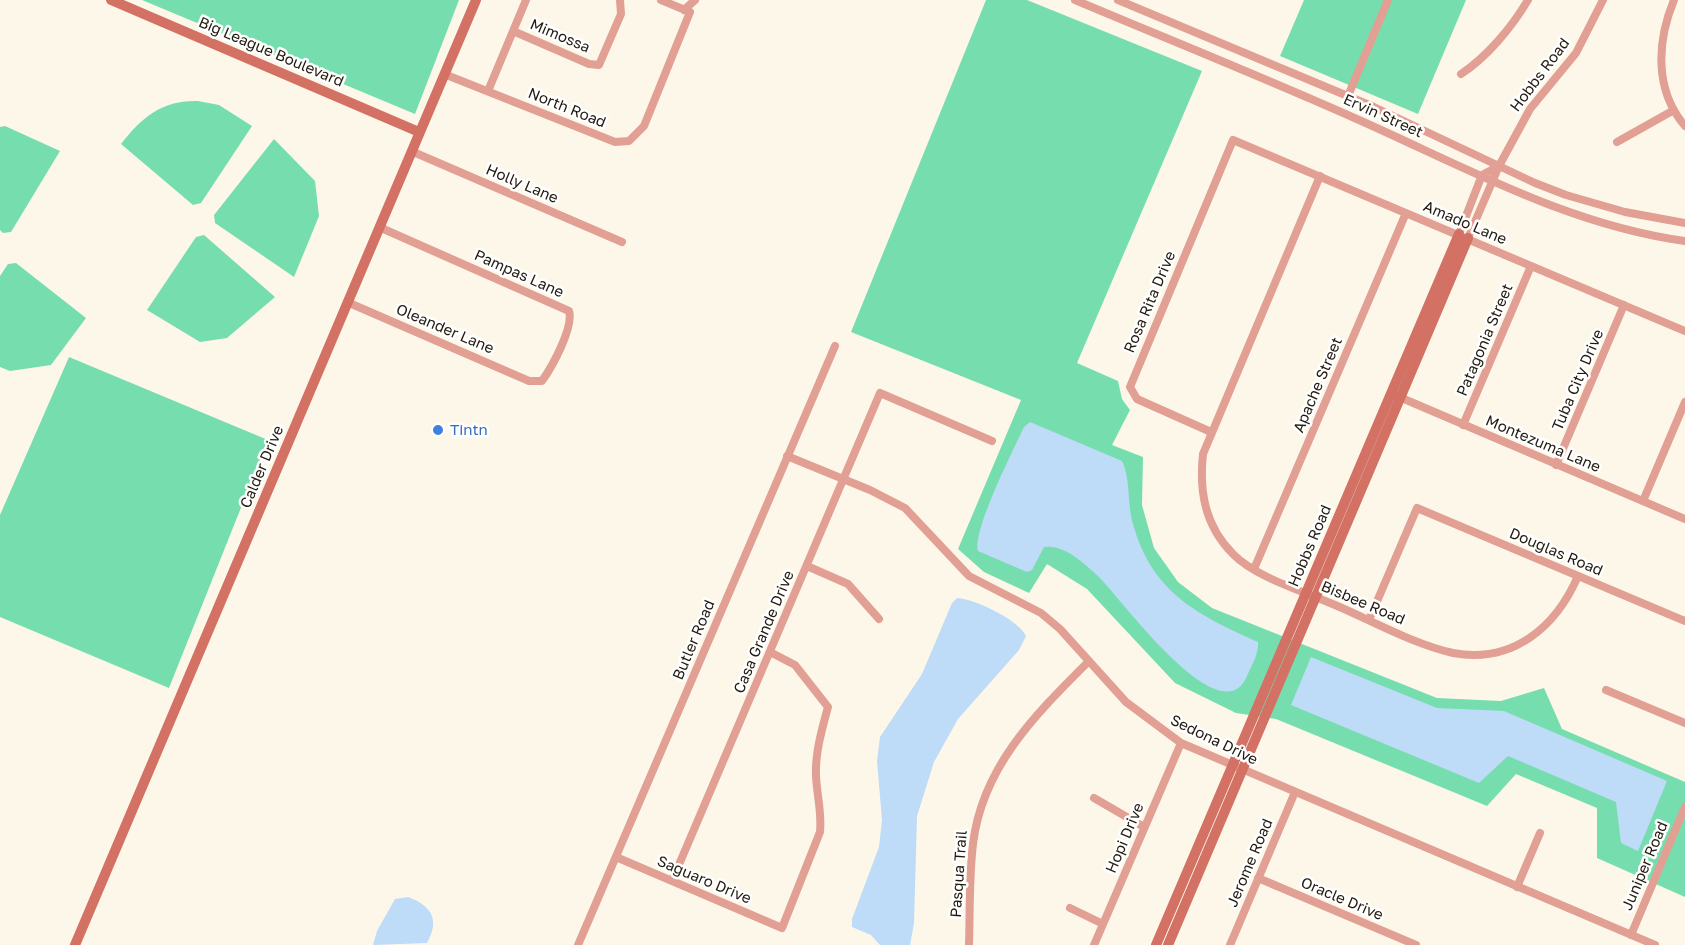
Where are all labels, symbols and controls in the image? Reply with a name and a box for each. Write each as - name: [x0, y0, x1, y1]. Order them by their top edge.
- street label: Big League Boulevard: [196, 13, 346, 91]
- street label: Mimossa: [527, 15, 593, 57]
- street label: Hobbs Road: [1507, 35, 1573, 115]
- street label: North Road: [525, 84, 609, 132]
- street label: Ervin Street: [1340, 90, 1426, 142]
- street label: Holly Lane: [483, 161, 561, 207]
- street label: Amado Lane: [1421, 197, 1509, 249]
- street label: Pampas Lane: [472, 246, 566, 302]
- street label: Rosa Rita Drive: [1120, 248, 1180, 356]
- street label: Patagonia Street: [1453, 281, 1517, 399]
- street label: Oleander Lane: [393, 300, 497, 358]
- street label: Tuba City Drive: [1549, 327, 1607, 433]
- street label: Apache Street: [1290, 335, 1346, 435]
- street label: Montezuma Lane: [1483, 412, 1603, 476]
- place label: Tintn: [450, 421, 488, 439]
- street label: Calder Drive: [237, 423, 287, 511]
- marker: Tintn: [431, 423, 445, 437]
- street label: Hobbs Road: [1285, 502, 1335, 590]
- street label: Douglas Road: [1507, 524, 1605, 580]
- street label: Casa Grande Drive: [730, 568, 798, 696]
- street label: Bisbee Road: [1318, 577, 1408, 629]
- street label: Butler Road: [669, 597, 719, 683]
- street label: Sedona Drive: [1167, 711, 1261, 769]
- street label: Hopi Drive: [1102, 800, 1148, 876]
- street label: Jerome Road: [1223, 816, 1277, 910]
- street label: Juniper Road: [1618, 819, 1672, 913]
- street label: Pasqua Trail: [947, 830, 971, 918]
- street label: Saguaro Drive: [654, 852, 754, 908]
- street label: Oracle Drive: [1298, 874, 1386, 924]

